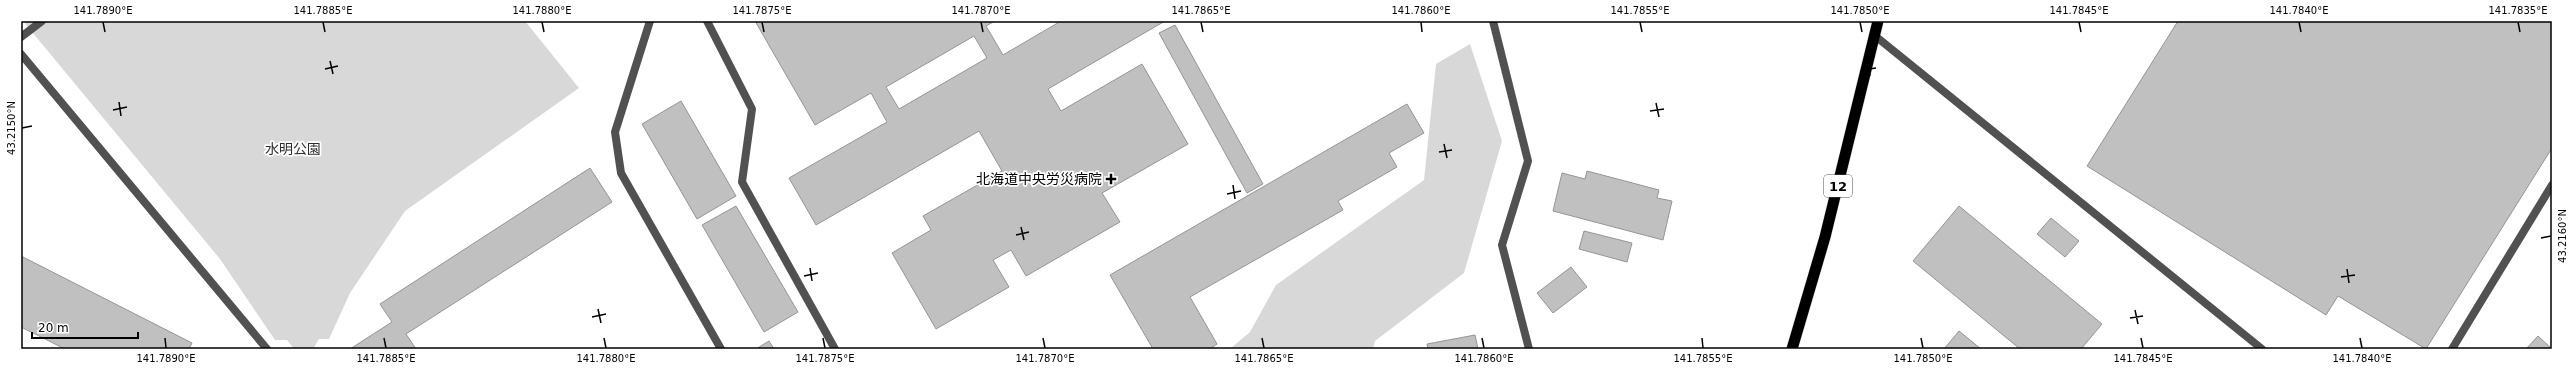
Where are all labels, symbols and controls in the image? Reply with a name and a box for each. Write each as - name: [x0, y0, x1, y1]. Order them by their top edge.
- text: 141.7890°E: [73, 5, 133, 16]
- text: 141.7885°E: [293, 5, 353, 16]
- text: 141.7880°E: [512, 5, 572, 16]
- text: 141.7875°E: [732, 5, 792, 16]
- text: 141.7870°E: [951, 5, 1011, 16]
- text: 141.7865°E: [1171, 5, 1231, 16]
- text: 141.7860°E: [1391, 5, 1451, 16]
- text: 141.7855°E: [1610, 5, 1670, 16]
- text: 141.7850°E: [1830, 5, 1890, 16]
- text: 141.7845°E: [2049, 5, 2109, 16]
- text: 141.7840°E: [2269, 5, 2329, 16]
- text: 141.7835°E: [2488, 5, 2548, 16]
- text: 43.2150°N: [6, 101, 17, 155]
- park label: 水明公園: [265, 141, 321, 157]
- place label: 北海道中央労災病院: [976, 171, 1102, 187]
- marker: 北海道中央労災病院: [1105, 173, 1117, 185]
- road number: 12: [1824, 175, 1852, 197]
- text: 43.2160°N: [2557, 209, 2568, 263]
- scale bar: [32, 314, 138, 340]
- text: 20 m: [38, 321, 69, 335]
- text: 141.7890°E: [136, 353, 196, 364]
- text: 141.7885°E: [356, 353, 416, 364]
- text: 141.7880°E: [576, 353, 636, 364]
- text: 141.7875°E: [795, 353, 855, 364]
- text: 141.7870°E: [1015, 353, 1075, 364]
- text: 141.7865°E: [1234, 353, 1294, 364]
- text: 141.7860°E: [1454, 353, 1514, 364]
- text: 141.7855°E: [1673, 353, 1733, 364]
- text: 141.7850°E: [1893, 353, 1953, 364]
- text: 141.7845°E: [2113, 353, 2173, 364]
- text: 141.7840°E: [2332, 353, 2392, 364]

